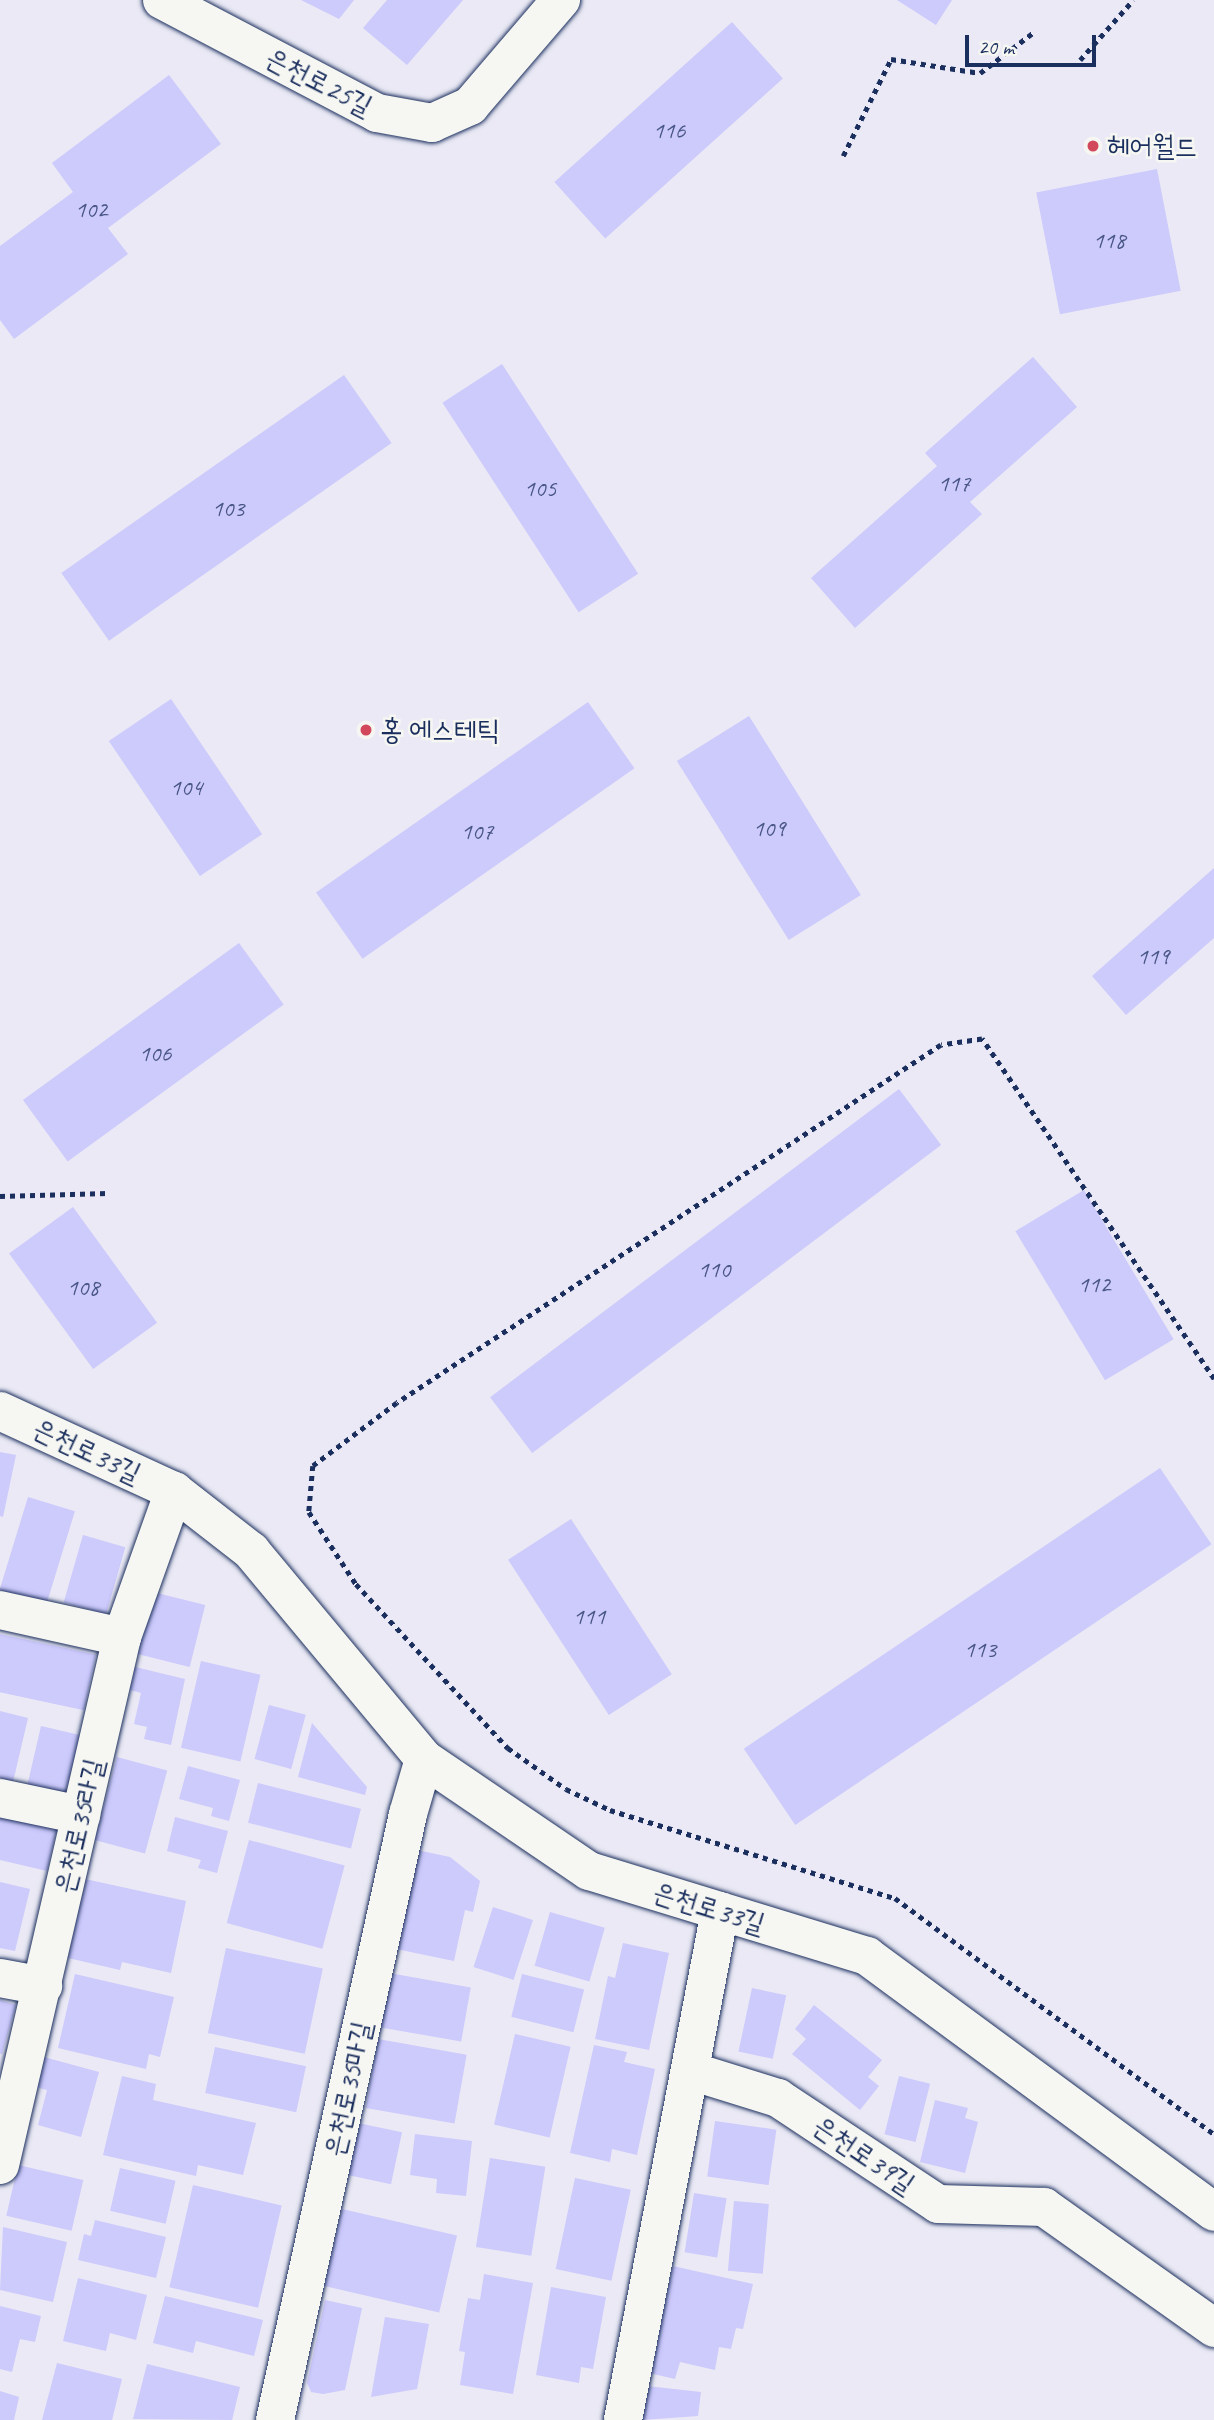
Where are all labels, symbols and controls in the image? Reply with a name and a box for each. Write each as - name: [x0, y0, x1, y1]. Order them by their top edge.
- scale bar: [969, 21, 1100, 65]
- text: 20 m: [978, 34, 1014, 60]
- street label: 은천로25길: [260, 41, 378, 123]
- house number: 116: [653, 117, 685, 145]
- place label: 헤어월드: [1107, 129, 1197, 163]
- marker: 헤어월드: [1085, 138, 1101, 154]
- house number: 102: [75, 196, 107, 224]
- house number: 118: [1093, 227, 1125, 255]
- house number: 117: [938, 470, 970, 498]
- house number: 105: [524, 475, 556, 503]
- house number: 103: [212, 495, 244, 523]
- place label: 홍 에스테틱: [380, 713, 499, 747]
- marker: 홍 에스테틱: [358, 722, 374, 738]
- house number: 104: [170, 774, 202, 802]
- house number: 109: [753, 815, 785, 843]
- house number: 107: [461, 818, 493, 846]
- house number: 119: [1137, 943, 1169, 971]
- house number: 106: [139, 1040, 171, 1068]
- house number: 110: [698, 1256, 730, 1284]
- house number: 112: [1078, 1271, 1110, 1299]
- house number: 108: [67, 1274, 99, 1302]
- street label: 은천로33길: [28, 1411, 146, 1491]
- house number: 111: [573, 1603, 605, 1631]
- house number: 113: [964, 1636, 996, 1664]
- street label: 은천로35라길: [47, 1755, 111, 1897]
- street label: 은천로33길: [649, 1875, 769, 1941]
- street label: 은천로35마길: [317, 2018, 379, 2160]
- street label: 은천로39길: [807, 2109, 921, 2201]

